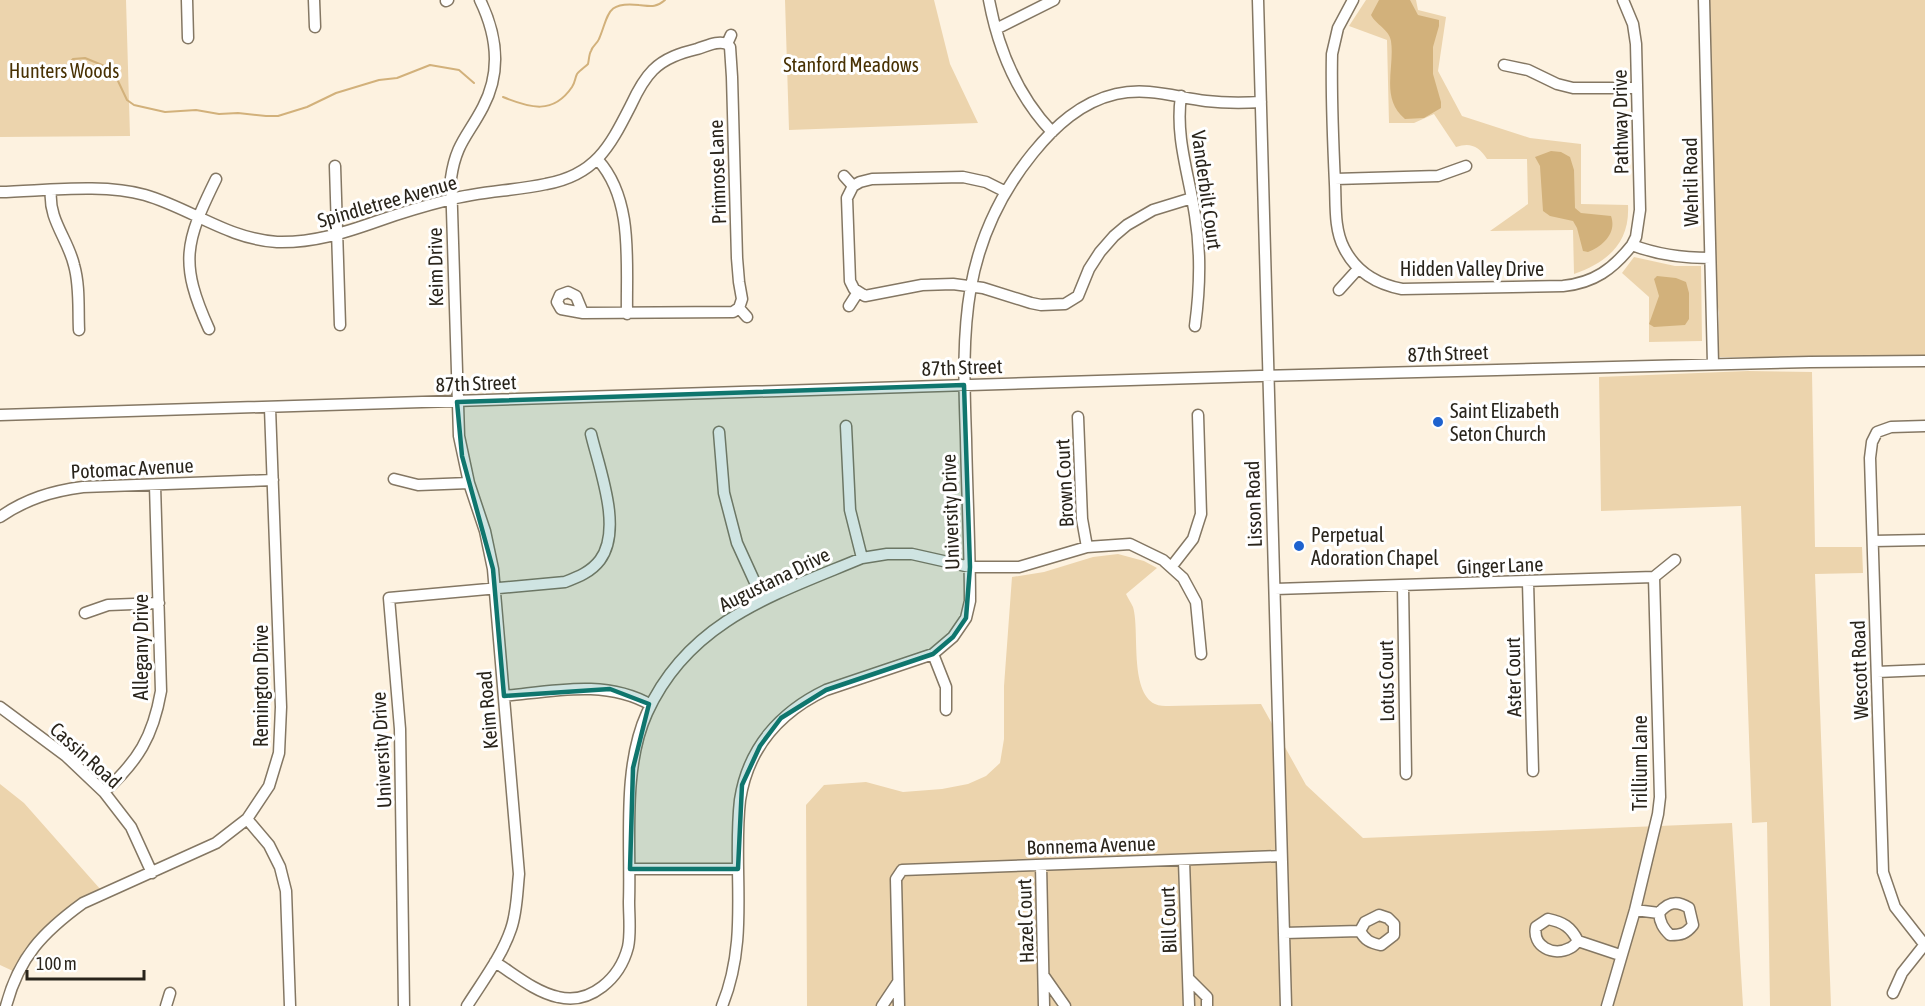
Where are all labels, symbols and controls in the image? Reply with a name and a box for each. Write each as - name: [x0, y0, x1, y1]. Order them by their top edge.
- park label: Stanford Meadows: [783, 53, 919, 76]
- park label: Hunters Woods: [9, 59, 119, 82]
- street label: Pathway Drive: [1608, 69, 1632, 175]
- street label: Primrose Lane: [704, 119, 730, 225]
- street label: Vanderbilt Court: [1187, 129, 1227, 251]
- street label: Wehrli Road: [1678, 137, 1702, 227]
- street label: Spindletree Avenue: [315, 170, 459, 232]
- street label: Keim Drive: [423, 227, 447, 307]
- street label: Hidden Valley Drive: [1400, 257, 1544, 280]
- street label: 87th Street: [1407, 340, 1489, 366]
- street label: 87th Street: [921, 354, 1003, 380]
- street label: 87th Street: [435, 370, 517, 396]
- place label: Saint Elizabeth Seton Church: [1450, 399, 1559, 445]
- marker: Saint Elizabeth Seton Church: [1431, 415, 1445, 429]
- street label: Brown Court: [1050, 438, 1078, 528]
- street label: Potomac Avenue: [70, 453, 194, 483]
- street label: University Drive: [936, 453, 964, 571]
- street label: Lisson Road: [1240, 460, 1266, 548]
- place label: Perpetual Adoration Chapel: [1311, 523, 1439, 569]
- marker: Perpetual Adoration Chapel: [1292, 539, 1306, 553]
- street label: Augustana Drive: [715, 542, 833, 616]
- street label: Ginger Lane: [1456, 552, 1544, 578]
- street label: Allegany Drive: [129, 594, 152, 700]
- street label: Wescott Road: [1846, 620, 1872, 720]
- street label: Remington Drive: [249, 625, 272, 747]
- street label: Aster Court: [1501, 637, 1525, 717]
- street label: Lotus Court: [1374, 640, 1398, 722]
- street label: Keim Road: [472, 670, 502, 750]
- street label: University Drive: [366, 691, 396, 809]
- street label: Trillium Lane: [1628, 715, 1651, 811]
- street label: Cassin Road: [46, 717, 126, 793]
- street label: Bonnema Avenue: [1026, 831, 1156, 859]
- street label: Hazel Court: [1012, 878, 1038, 964]
- street label: Bill Court: [1155, 886, 1181, 954]
- scale bar: [27, 943, 144, 981]
- text: 100 m: [36, 953, 77, 974]

